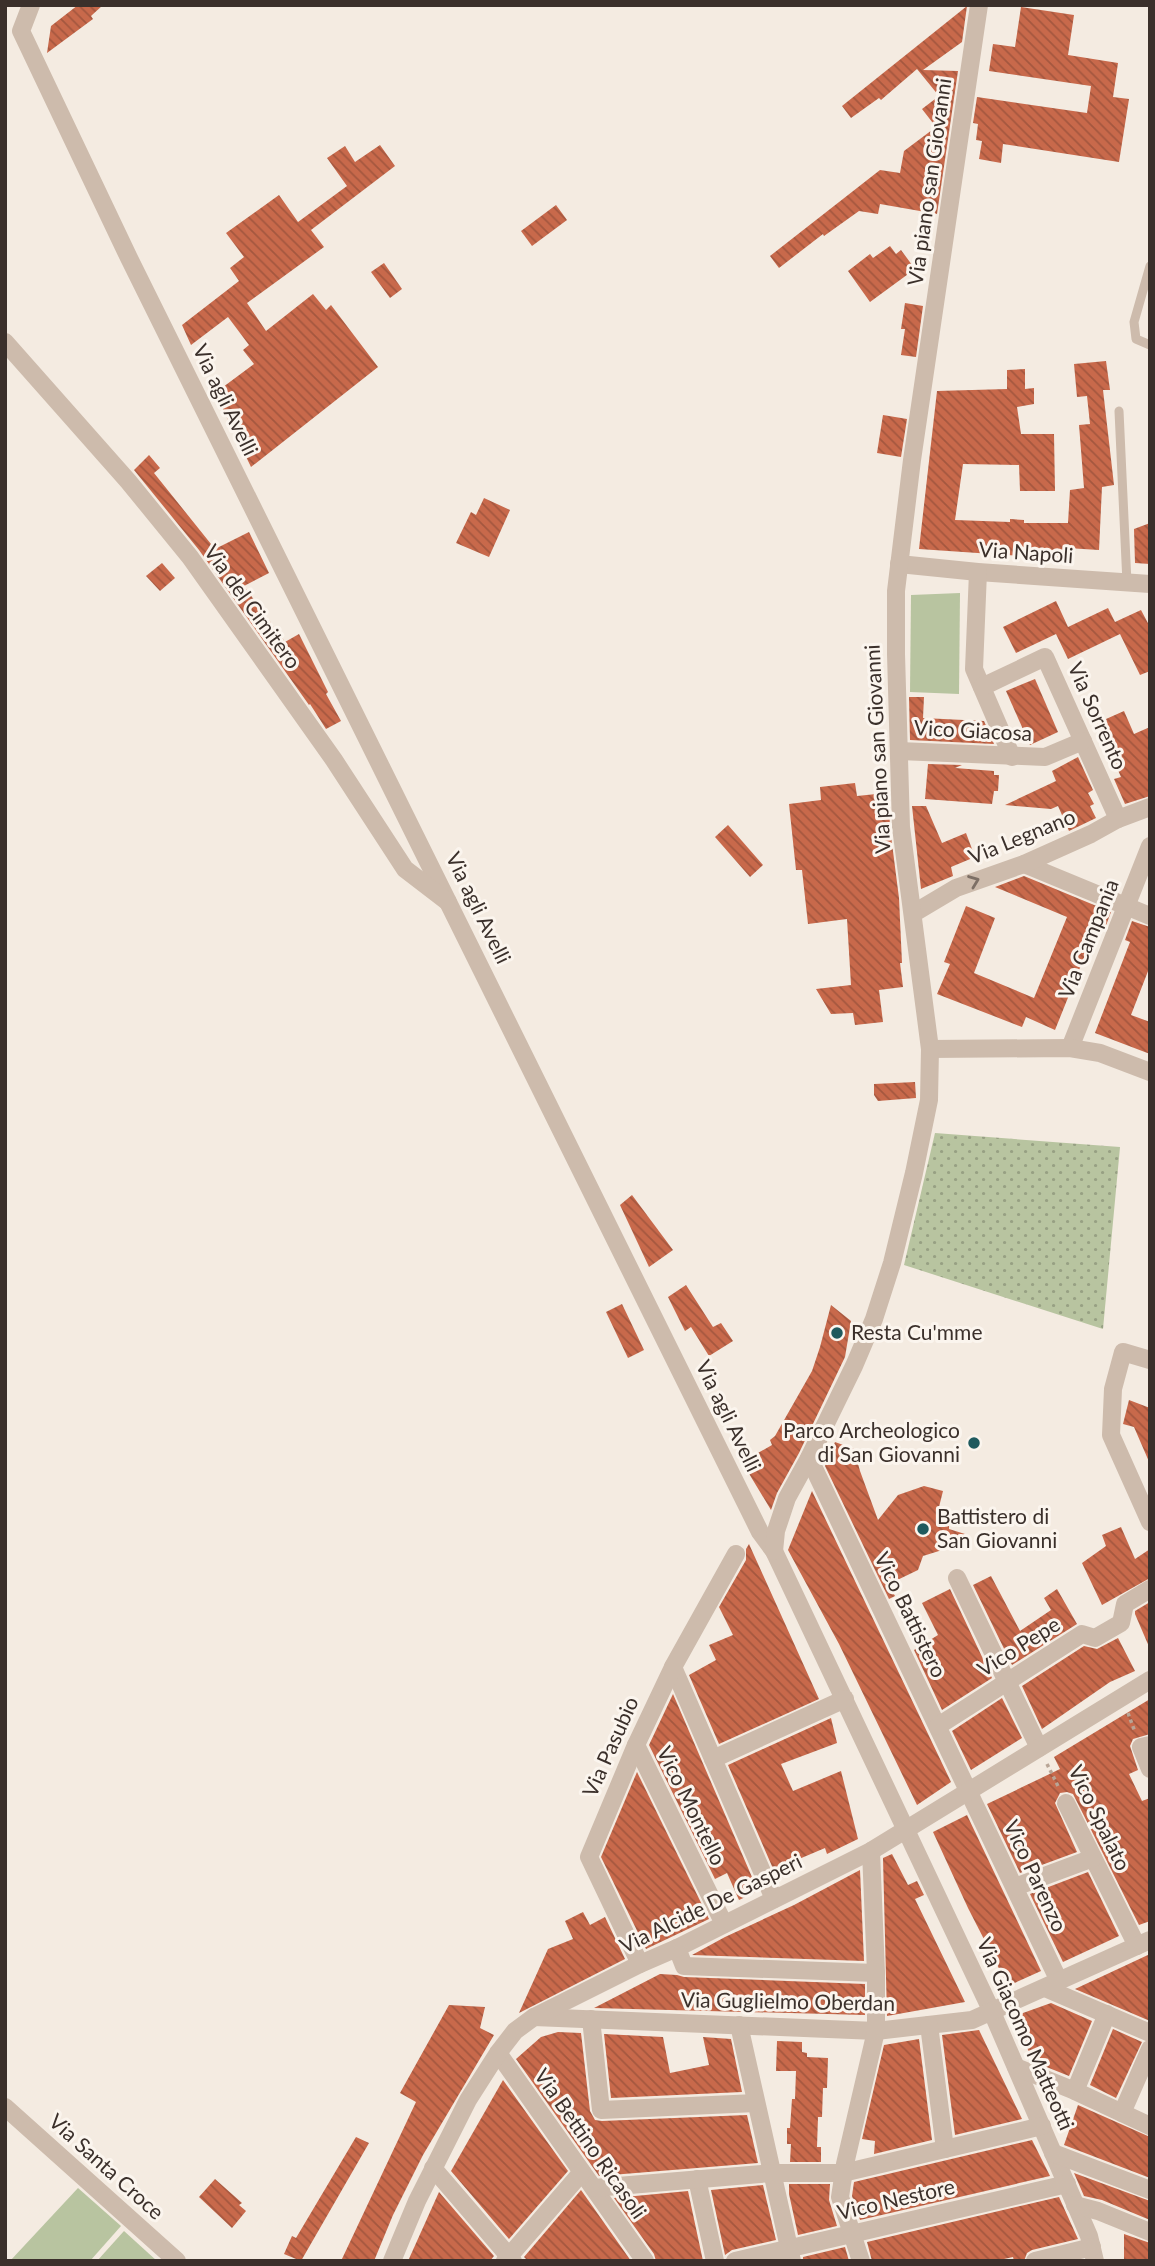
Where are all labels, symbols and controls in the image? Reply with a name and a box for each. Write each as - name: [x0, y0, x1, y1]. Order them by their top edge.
- street label: Via piano san Giovanni: [902, 76, 955, 287]
- street label: Via agli Avelli: [189, 339, 264, 459]
- street label: Via Napoli: [978, 536, 1074, 567]
- street label: Via del Cimitero: [200, 539, 307, 673]
- street label: Via piano san Giovanni: [859, 644, 894, 854]
- street label: Via Sorrento: [1064, 658, 1133, 773]
- street label: Vico Giacosa: [913, 714, 1033, 745]
- street label: Via Legnano: [964, 803, 1079, 868]
- street label: Via agli Avelli: [442, 847, 517, 967]
- one-way arrow: [967, 875, 980, 889]
- street label: Via Campania: [1052, 875, 1123, 1002]
- place label: Resta Cu'mme: [851, 1319, 982, 1344]
- marker: Resta Cu'mme: [829, 1325, 845, 1341]
- street label: Via agli Avelli: [692, 1355, 767, 1475]
- place label: Parco Archeologico di San Giovanni: [783, 1417, 960, 1466]
- marker: Parco Archeologico di San Giovanni: [966, 1435, 982, 1451]
- place label: Battistero di San Giovanni: [937, 1503, 1057, 1552]
- marker: Battistero di San Giovanni: [915, 1521, 931, 1537]
- street label: Vico Battistero: [870, 1548, 953, 1681]
- street label: Vico Pepe: [972, 1611, 1064, 1681]
- street label: Via Pasubio: [576, 1692, 643, 1800]
- street label: Vico Montello: [653, 1742, 732, 1869]
- street label: Vico Spalato: [1064, 1760, 1137, 1874]
- street label: Vico Parenzo: [1000, 1816, 1073, 1935]
- street label: Via Alcide De Gasperi: [615, 1848, 805, 1958]
- street label: Via Giacomo Matteotti: [973, 1933, 1080, 2134]
- street label: Via Guglielmo Oberdan: [681, 1986, 895, 2015]
- street label: Via Bettino Ricasoli: [530, 2063, 652, 2223]
- street label: Via Santa Croce: [45, 2108, 170, 2224]
- street label: Vico Nestore: [834, 2173, 957, 2224]

